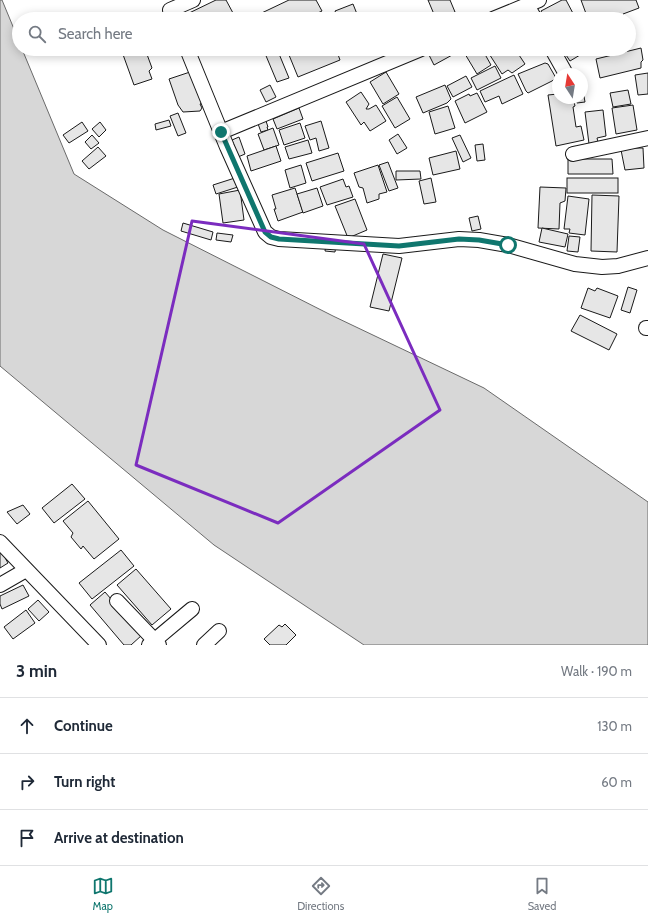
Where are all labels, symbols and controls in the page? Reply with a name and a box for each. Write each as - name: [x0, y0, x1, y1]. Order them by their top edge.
- search box: [12, 12, 636, 56]
- icon: search: [26, 23, 48, 45]
- text: Search here: [58, 25, 133, 43]
- north arrow: [552, 68, 588, 104]
- route end: [212, 123, 230, 141]
- route start: [499, 236, 517, 254]
- text: 3 min: [16, 661, 57, 681]
- text: Walk · 190 m: [561, 663, 632, 679]
- icon: ahead: [16, 715, 38, 737]
- text: Continue: [54, 717, 113, 735]
- text: 130 m: [597, 718, 632, 734]
- icon: right: [16, 771, 38, 793]
- text: Turn right: [54, 773, 115, 791]
- text: 60 m: [601, 774, 632, 790]
- icon: arrive: [16, 827, 38, 849]
- text: Arrive at destination: [54, 829, 184, 847]
- tab: Map: [92, 875, 114, 913]
- tab: Directions: [297, 875, 344, 913]
- tab: Saved: [528, 875, 556, 913]

